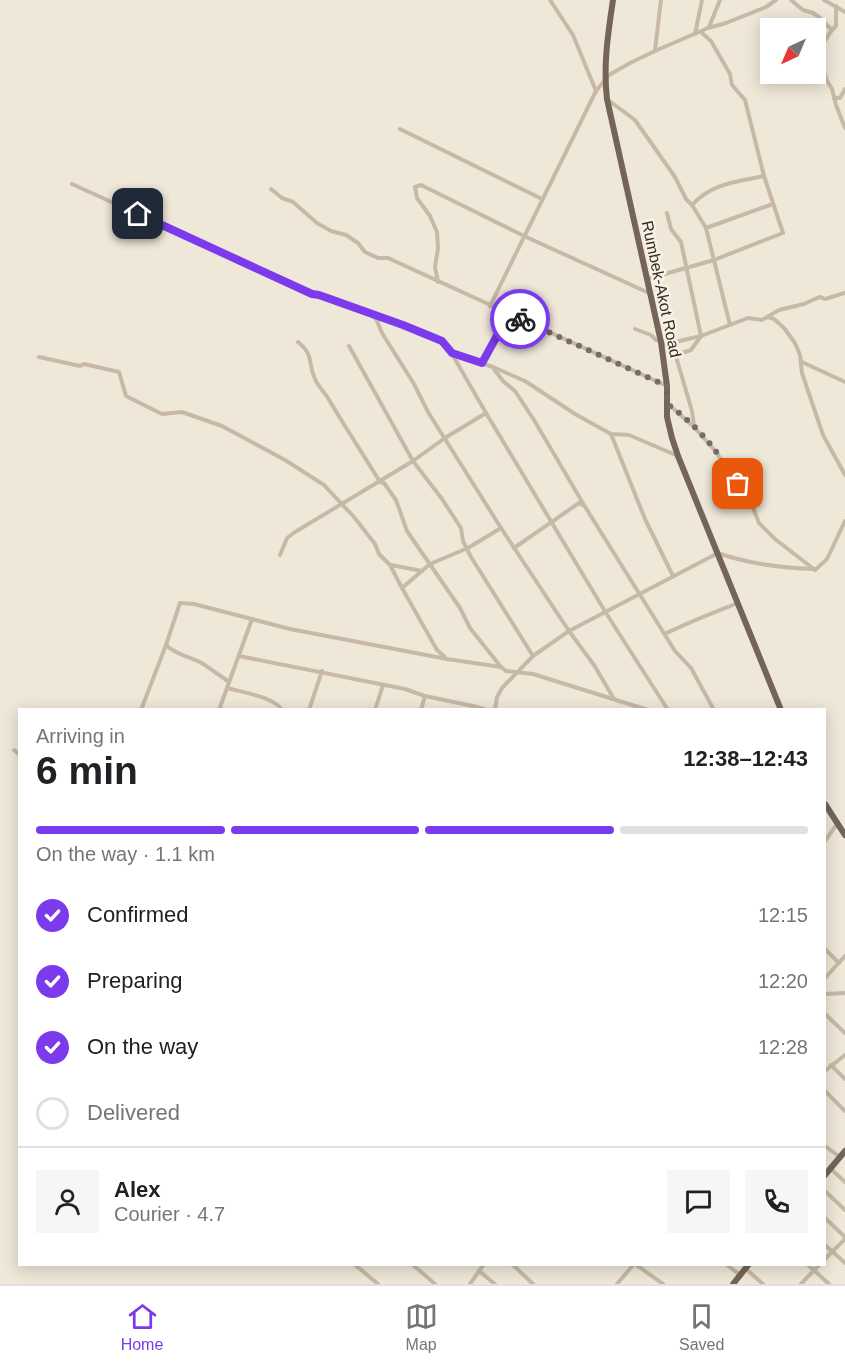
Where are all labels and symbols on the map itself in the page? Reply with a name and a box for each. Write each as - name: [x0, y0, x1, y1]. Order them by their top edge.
- north arrow: [760, 18, 826, 84]
- pin: [112, 188, 163, 239]
- street label: Rumbek-Akot Road: [639, 219, 684, 359]
- courier: [490, 289, 550, 349]
- pin: [712, 458, 763, 509]

